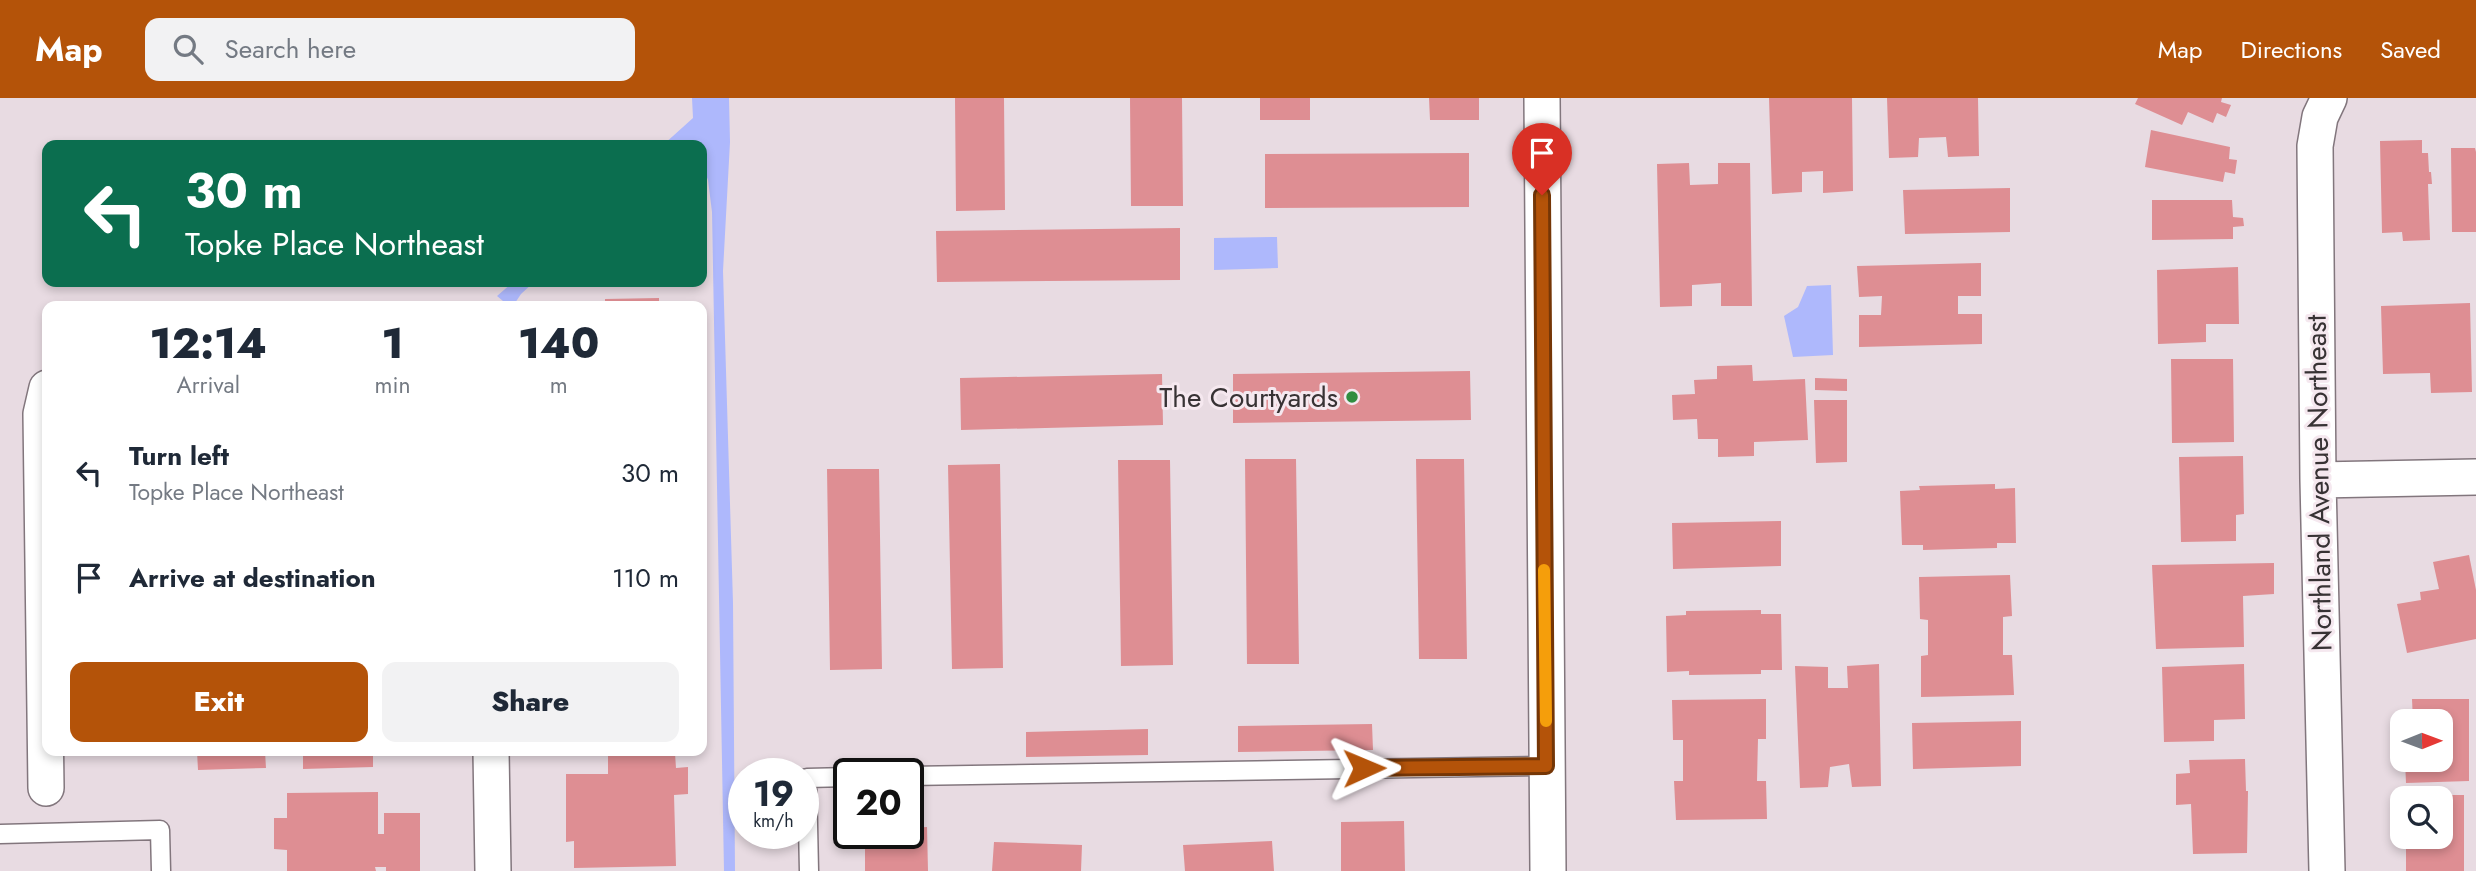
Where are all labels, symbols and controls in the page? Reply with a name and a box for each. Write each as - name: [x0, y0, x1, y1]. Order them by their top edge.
- search box: [145, 18, 635, 81]
- text: Map: [35, 26, 103, 73]
- icon: search: [169, 30, 207, 68]
- text: Search here: [225, 30, 356, 68]
- text: Map: [2158, 32, 2203, 67]
- text: Directions: [2241, 32, 2342, 67]
- text: Saved: [2380, 32, 2441, 67]
- pin: [1512, 123, 1572, 195]
- icon: arrive: [1523, 134, 1561, 172]
- text: 30 m: [185, 156, 303, 226]
- icon: left: [70, 168, 161, 259]
- text: Topke Place Northeast: [185, 221, 484, 267]
- text: 12:14: [150, 313, 267, 374]
- text: 1: [381, 313, 404, 374]
- text: 140: [518, 313, 599, 374]
- street label: Northland Avenue Northeast: [2296, 314, 2342, 652]
- text: Arrival: [177, 368, 240, 402]
- text: min: [374, 368, 410, 402]
- text: m: [550, 368, 568, 402]
- place label: The Courtyards: [1159, 377, 1338, 418]
- marker: The Courtyards: [1344, 389, 1360, 405]
- text: Turn left: [129, 437, 229, 475]
- icon: left: [70, 454, 108, 492]
- text: 30 m: [621, 454, 679, 492]
- text: Topke Place Northeast: [129, 475, 344, 509]
- icon: arrive: [70, 559, 108, 597]
- text: Arrive at destination: [129, 559, 376, 597]
- text: 110 m: [612, 559, 679, 597]
- button: Exit: [70, 662, 368, 742]
- button: Share: [382, 662, 679, 742]
- north arrow: [2390, 709, 2454, 772]
- map controls: [2390, 709, 2453, 849]
- position arrow: [1327, 731, 1401, 805]
- speed limit sign: 20: [833, 758, 924, 849]
- text: 19: [753, 769, 794, 819]
- button: search: [2390, 786, 2453, 849]
- text: km/h: [753, 808, 794, 834]

